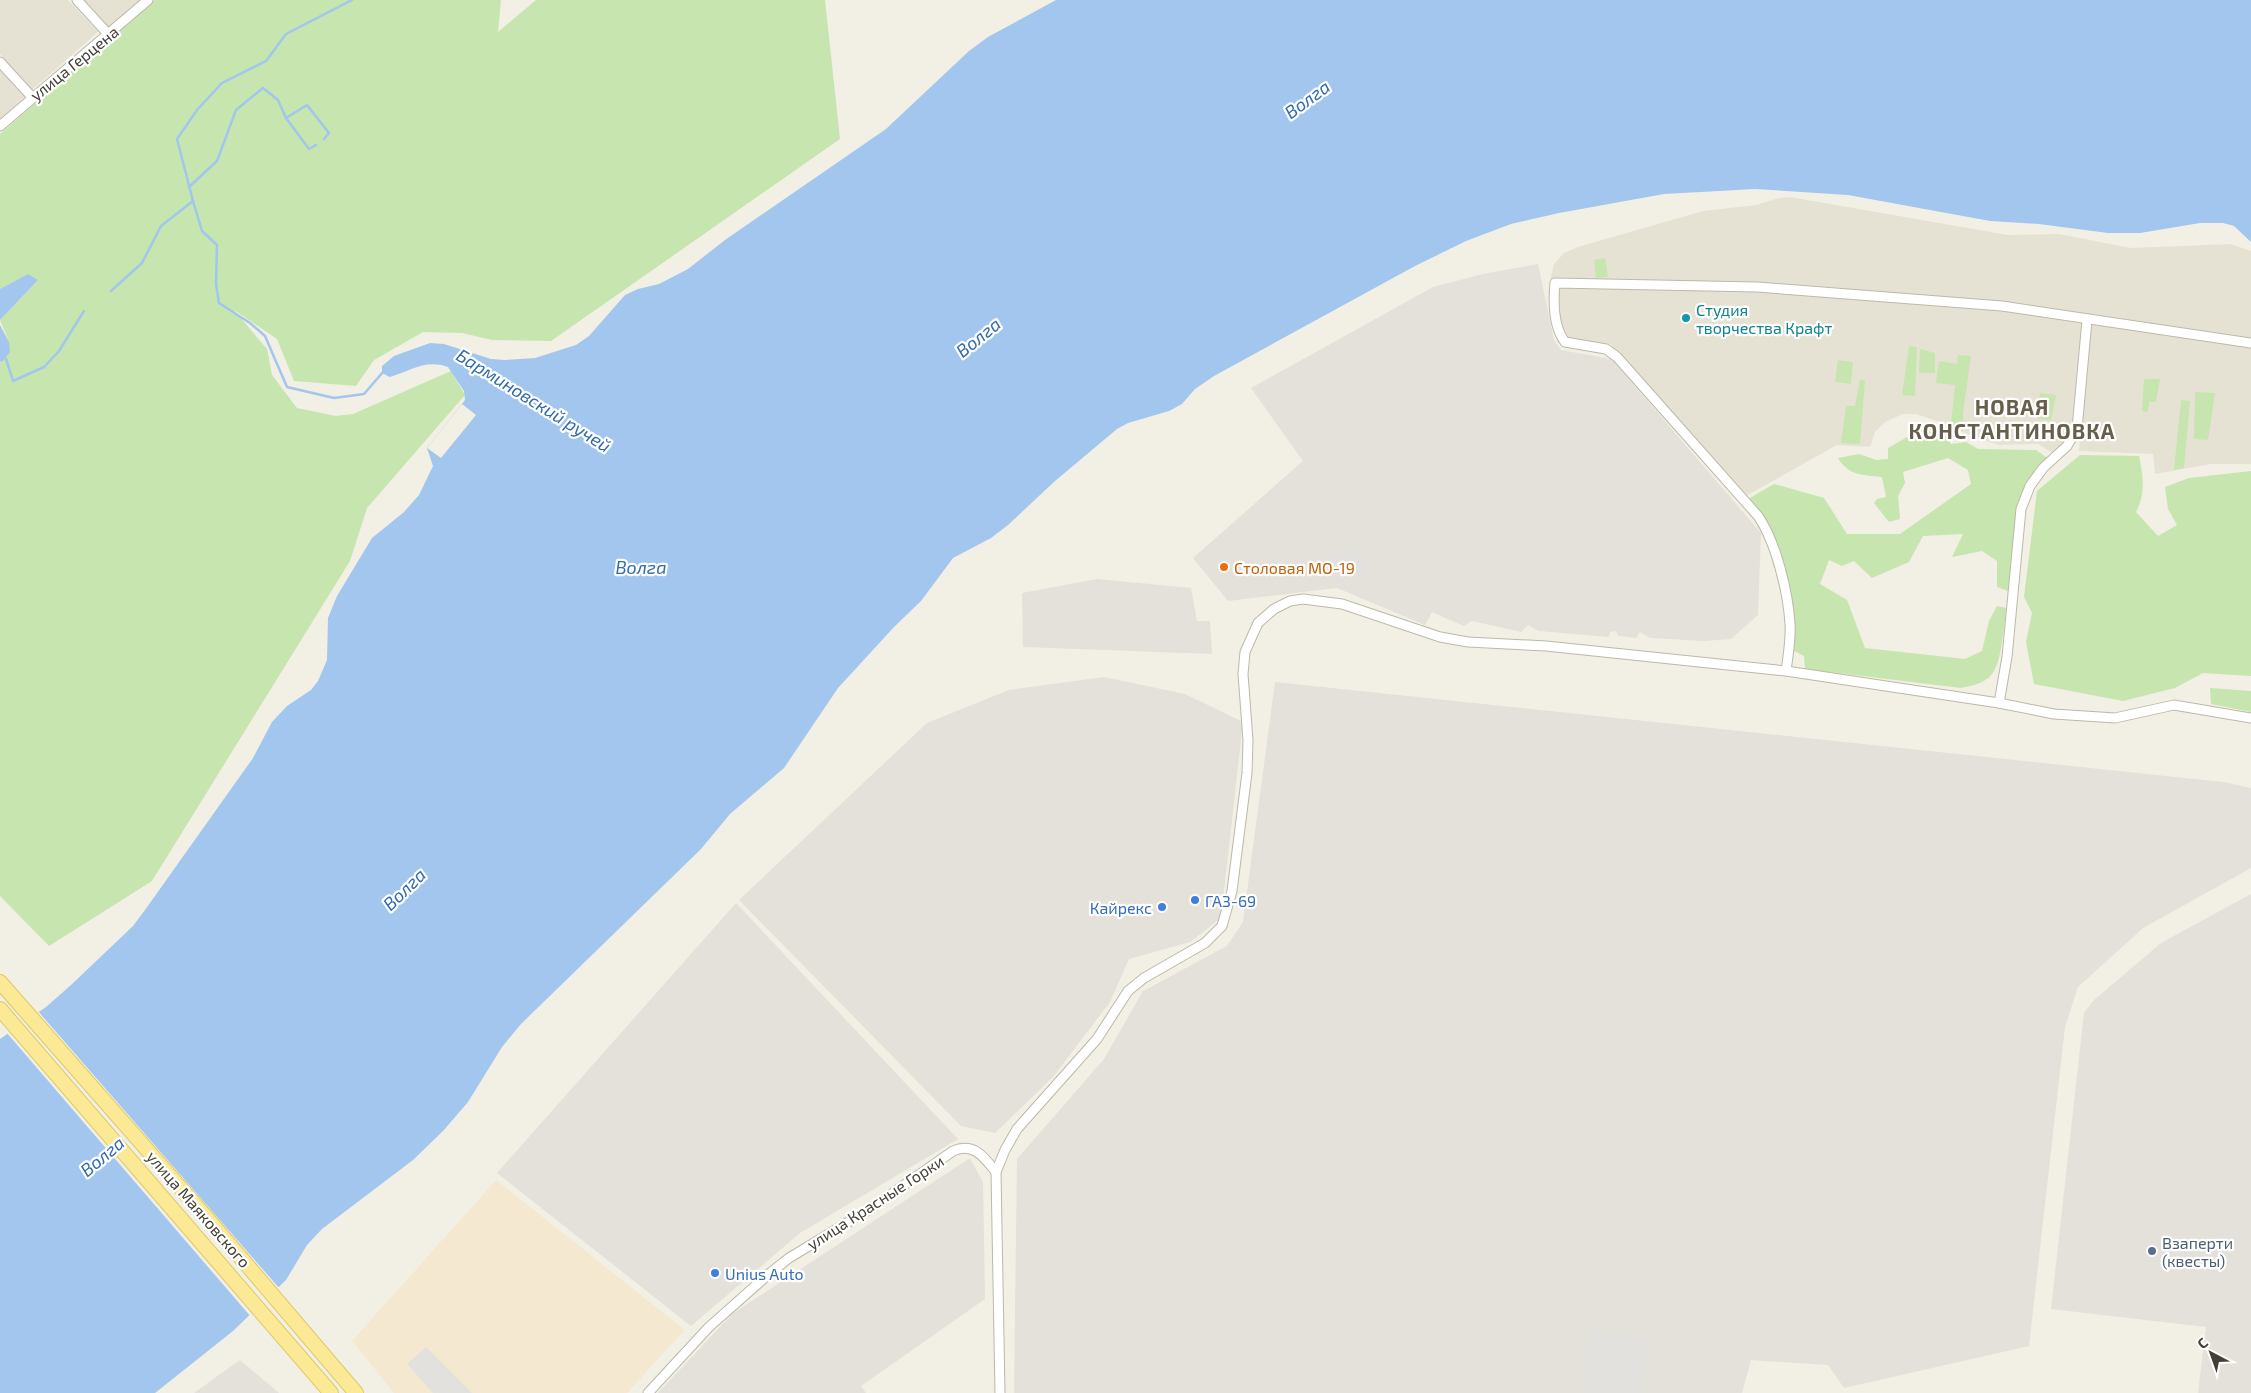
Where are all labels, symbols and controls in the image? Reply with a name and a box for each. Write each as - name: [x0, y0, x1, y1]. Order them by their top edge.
- street label: улица Герцена: [26, 22, 123, 105]
- water label: Волга: [1280, 75, 1334, 123]
- place label: Студия творчества Крафт: [1696, 300, 1833, 337]
- water label: Волга: [951, 312, 1005, 362]
- marker: Студия творчества Крафт: [1680, 312, 1692, 324]
- water label: Барминовский ручей: [453, 343, 615, 457]
- district label: НОВАЯ КОНСТАНТИНОВКА: [1909, 394, 2115, 443]
- water label: Волга: [616, 556, 667, 578]
- place label: Столовая МО-19: [1234, 558, 1355, 577]
- marker: Столовая МО-19: [1218, 561, 1230, 573]
- water label: Волга: [378, 863, 430, 915]
- place label: ГАЗ-69: [1205, 891, 1256, 910]
- marker: ГАЗ-69: [1189, 894, 1201, 906]
- place label: Кайрекс: [1090, 898, 1152, 917]
- marker: Кайрекс: [1156, 901, 1168, 913]
- water label: Волга: [75, 1131, 129, 1181]
- street label: улица Маяковского: [142, 1147, 255, 1272]
- street label: улица Красные Горки: [803, 1151, 947, 1254]
- place label: Взаперти (квесты): [2162, 1233, 2233, 1270]
- marker: Взаперти (квесты): [2146, 1245, 2158, 1257]
- place label: Unius Auto: [725, 1264, 804, 1283]
- marker: Unius Auto: [709, 1267, 721, 1279]
- north arrow: [2186, 1328, 2236, 1378]
- text: С: [2193, 1334, 2211, 1352]

